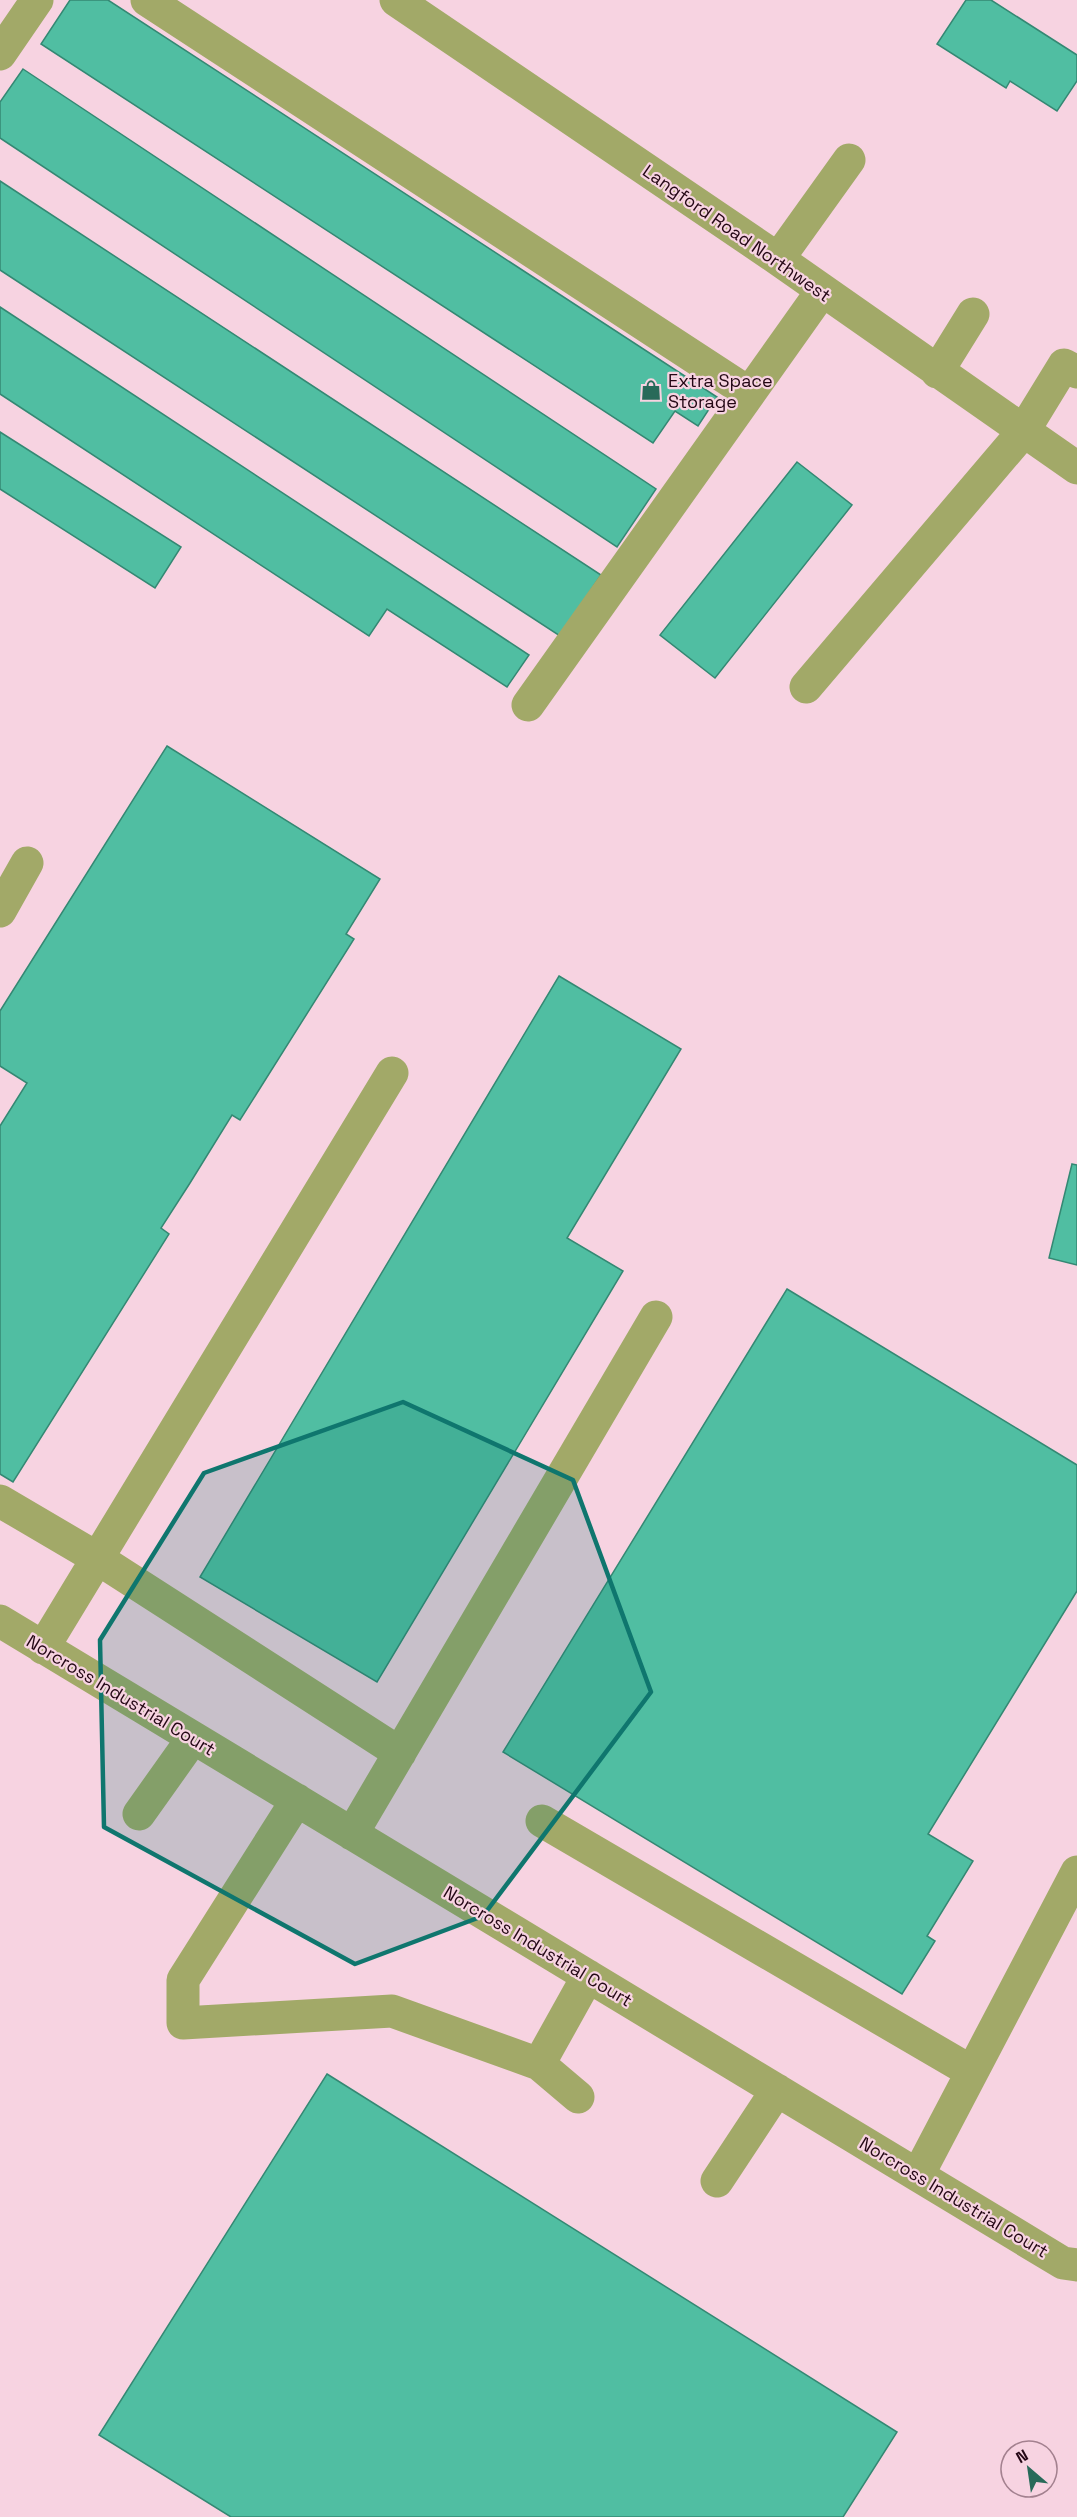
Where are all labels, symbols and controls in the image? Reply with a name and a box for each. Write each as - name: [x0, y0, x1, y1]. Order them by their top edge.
- street label: Langford Road Northwest: [638, 159, 836, 307]
- place label: Extra Space Storage: [668, 369, 773, 413]
- shop icon: Extra Space Storage: [639, 378, 663, 402]
- street label: Norcross Industrial Court: [22, 1629, 220, 1761]
- street label: Norcross Industrial Court: [439, 1880, 637, 2012]
- street label: Norcross Industrial Court: [855, 2131, 1053, 2263]
- north arrow: [999, 2439, 1059, 2499]
- text: N: [1012, 2445, 1032, 2468]

